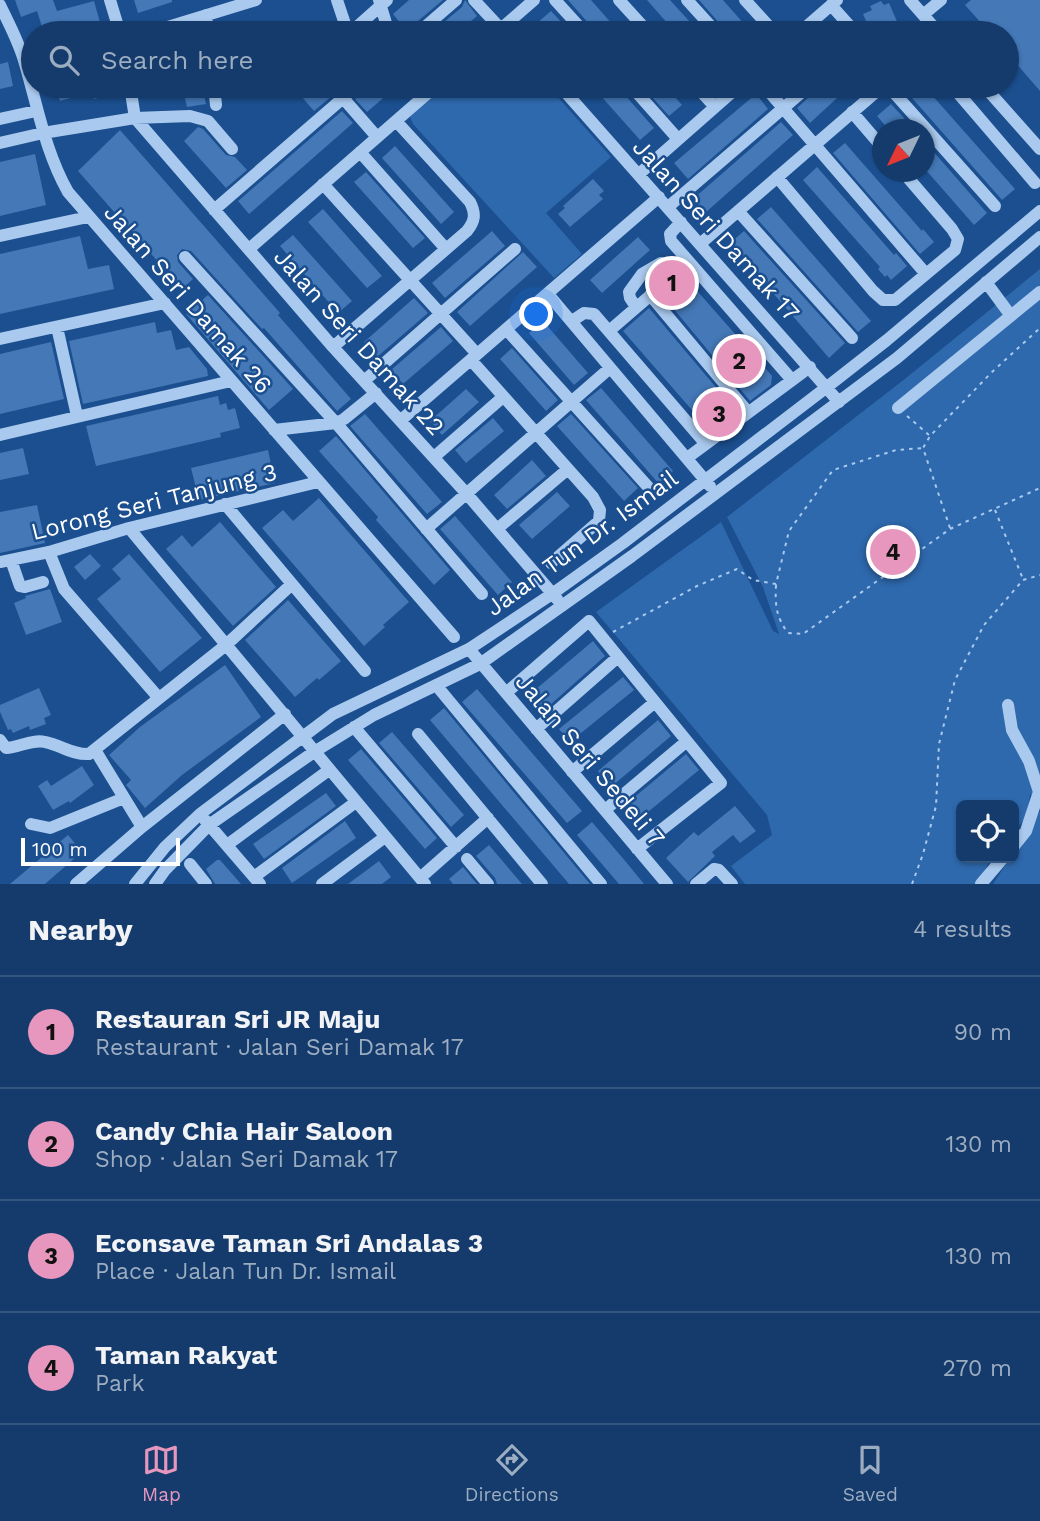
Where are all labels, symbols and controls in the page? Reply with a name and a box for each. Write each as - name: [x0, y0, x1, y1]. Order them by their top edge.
- search box: [21, 21, 1019, 98]
- icon: search: [45, 41, 83, 79]
- text: Search here: [101, 45, 253, 75]
- north arrow: [872, 119, 935, 182]
- street label: Jalan Seri Damak 17: [626, 133, 806, 327]
- street label: Jalan Seri Damak 26: [98, 199, 278, 399]
- street label: Jalan Seri Damak 22: [268, 243, 450, 441]
- pin: 1: [649, 257, 695, 309]
- your location: [519, 297, 553, 331]
- pin: 2: [716, 335, 762, 387]
- pin: 3: [696, 388, 742, 440]
- street label: Lorong Seri Tanjung 3: [28, 458, 280, 546]
- street label: Jalan Tun Dr. Ismail: [481, 464, 684, 622]
- pin: 4: [870, 526, 916, 578]
- street label: Jalan Seri Sedeli 7: [510, 668, 670, 852]
- map controls: [956, 800, 1019, 863]
- button: locate: [956, 800, 1019, 863]
- scale bar: [21, 835, 180, 867]
- text: 100 m: [32, 838, 88, 861]
- text: Nearby: [28, 912, 133, 947]
- text: 4 results: [913, 916, 1012, 943]
- text: Restauran Sri JR Maju: [95, 1004, 380, 1034]
- text: 1: [46, 1019, 56, 1046]
- text: 90 m: [954, 1019, 1012, 1046]
- text: Restaurant · Jalan Seri Damak 17: [95, 1034, 464, 1061]
- text: Candy Chia Hair Saloon: [95, 1116, 393, 1146]
- text: 2: [44, 1131, 58, 1158]
- text: 130 m: [946, 1131, 1012, 1158]
- text: Shop · Jalan Seri Damak 17: [95, 1146, 398, 1173]
- text: Econsave Taman Sri Andalas 3: [95, 1228, 483, 1258]
- text: 3: [44, 1243, 58, 1270]
- text: 130 m: [946, 1243, 1012, 1270]
- text: Place · Jalan Tun Dr. Ismail: [95, 1258, 396, 1285]
- text: Taman Rakyat: [95, 1340, 277, 1370]
- text: 4: [44, 1355, 58, 1382]
- text: 270 m: [943, 1355, 1012, 1382]
- text: Park: [95, 1370, 144, 1397]
- tab: Map: [142, 1441, 181, 1506]
- tab: Directions: [465, 1441, 559, 1506]
- tab: Saved: [843, 1441, 898, 1506]

